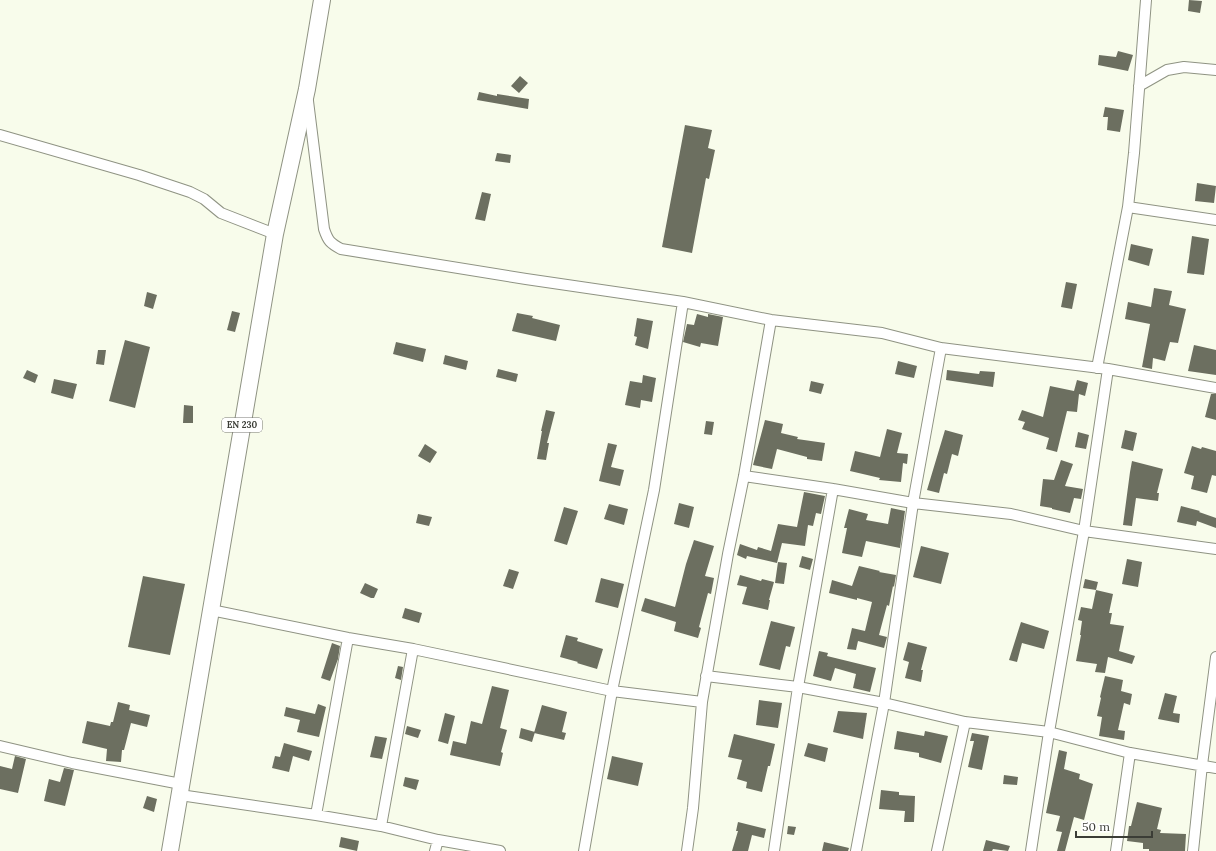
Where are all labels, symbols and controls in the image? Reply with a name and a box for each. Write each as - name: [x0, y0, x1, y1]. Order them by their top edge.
- road number: EN 230: [222, 418, 262, 432]
- scale bar: [1076, 813, 1152, 839]
- text: 50 m: [1082, 819, 1110, 834]

